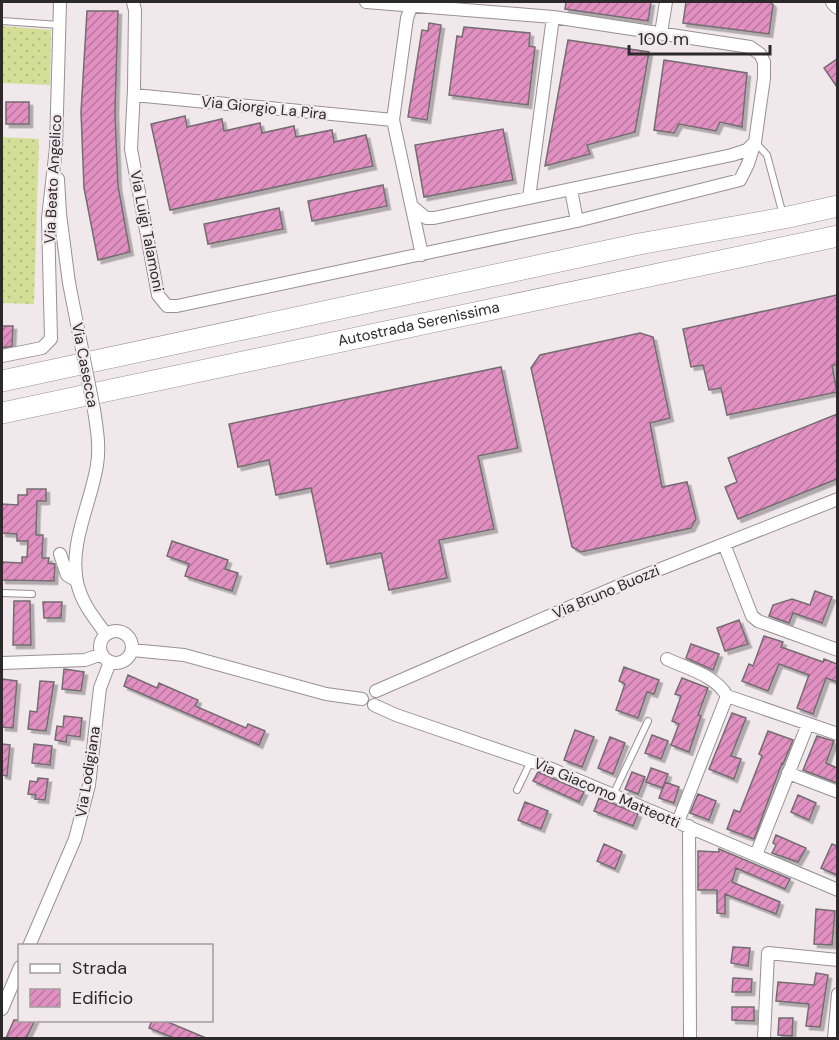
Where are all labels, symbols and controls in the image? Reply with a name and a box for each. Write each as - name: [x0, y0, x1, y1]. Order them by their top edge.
- scale bar: [629, 18, 770, 56]
- text: 100 m: [638, 27, 689, 51]
- street label: Via Giorgio La Pira: [200, 91, 328, 125]
- street label: Via Beato Angelico: [40, 114, 66, 244]
- street label: Via Luigi Talamoni: [125, 169, 169, 293]
- street label: Autostrada Serenissima: [336, 297, 501, 351]
- street label: Via Casecca: [67, 321, 103, 409]
- street label: Via Bruno Buozzi: [549, 560, 663, 624]
- street label: Via Lodigiana: [71, 725, 105, 819]
- street label: Via Giacomo Matteotti: [531, 753, 683, 833]
- legend: [18, 944, 213, 1022]
- text: Strada: [72, 956, 127, 980]
- text: Edificio: [72, 986, 133, 1010]

